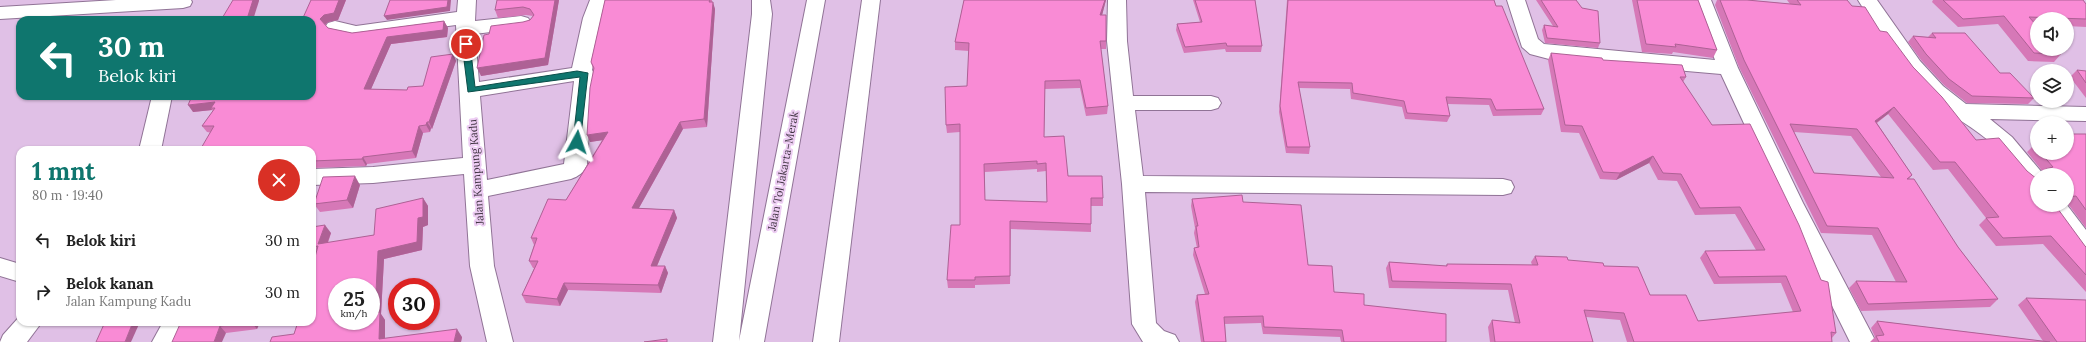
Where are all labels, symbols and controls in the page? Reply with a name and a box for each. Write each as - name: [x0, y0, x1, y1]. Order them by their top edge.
- map controls: [2030, 12, 2074, 212]
- button: sound: [2030, 12, 2074, 56]
- pin: [449, 27, 483, 61]
- text: 30 m: [98, 29, 165, 65]
- icon: left: [32, 32, 84, 84]
- icon: arrive: [455, 33, 477, 55]
- text: Belok kiri: [98, 64, 176, 87]
- button: layers: [2030, 64, 2074, 108]
- street label: Jalan Tol Jakarta–Merak: [764, 110, 801, 233]
- button: +: [2030, 116, 2074, 160]
- street label: Jalan Kampung Kadu: [465, 118, 487, 226]
- position arrow: [556, 121, 598, 163]
- text: 1 mnt: [32, 156, 95, 187]
- button: close: [258, 159, 300, 201]
- button: −: [2030, 168, 2074, 212]
- text: 80 m · 19:40: [32, 187, 103, 204]
- icon: left: [32, 229, 54, 251]
- text: Belok kiri: [66, 231, 136, 250]
- text: 30 m: [265, 231, 300, 250]
- text: Belok kanan: [66, 274, 154, 293]
- speed limit sign: 30: [388, 278, 440, 330]
- icon: right: [32, 281, 54, 303]
- text: 30 m: [265, 283, 300, 302]
- text: 25: [343, 286, 365, 311]
- text: Jalan Kampung Kadu: [66, 293, 191, 310]
- text: km/h: [340, 307, 368, 320]

